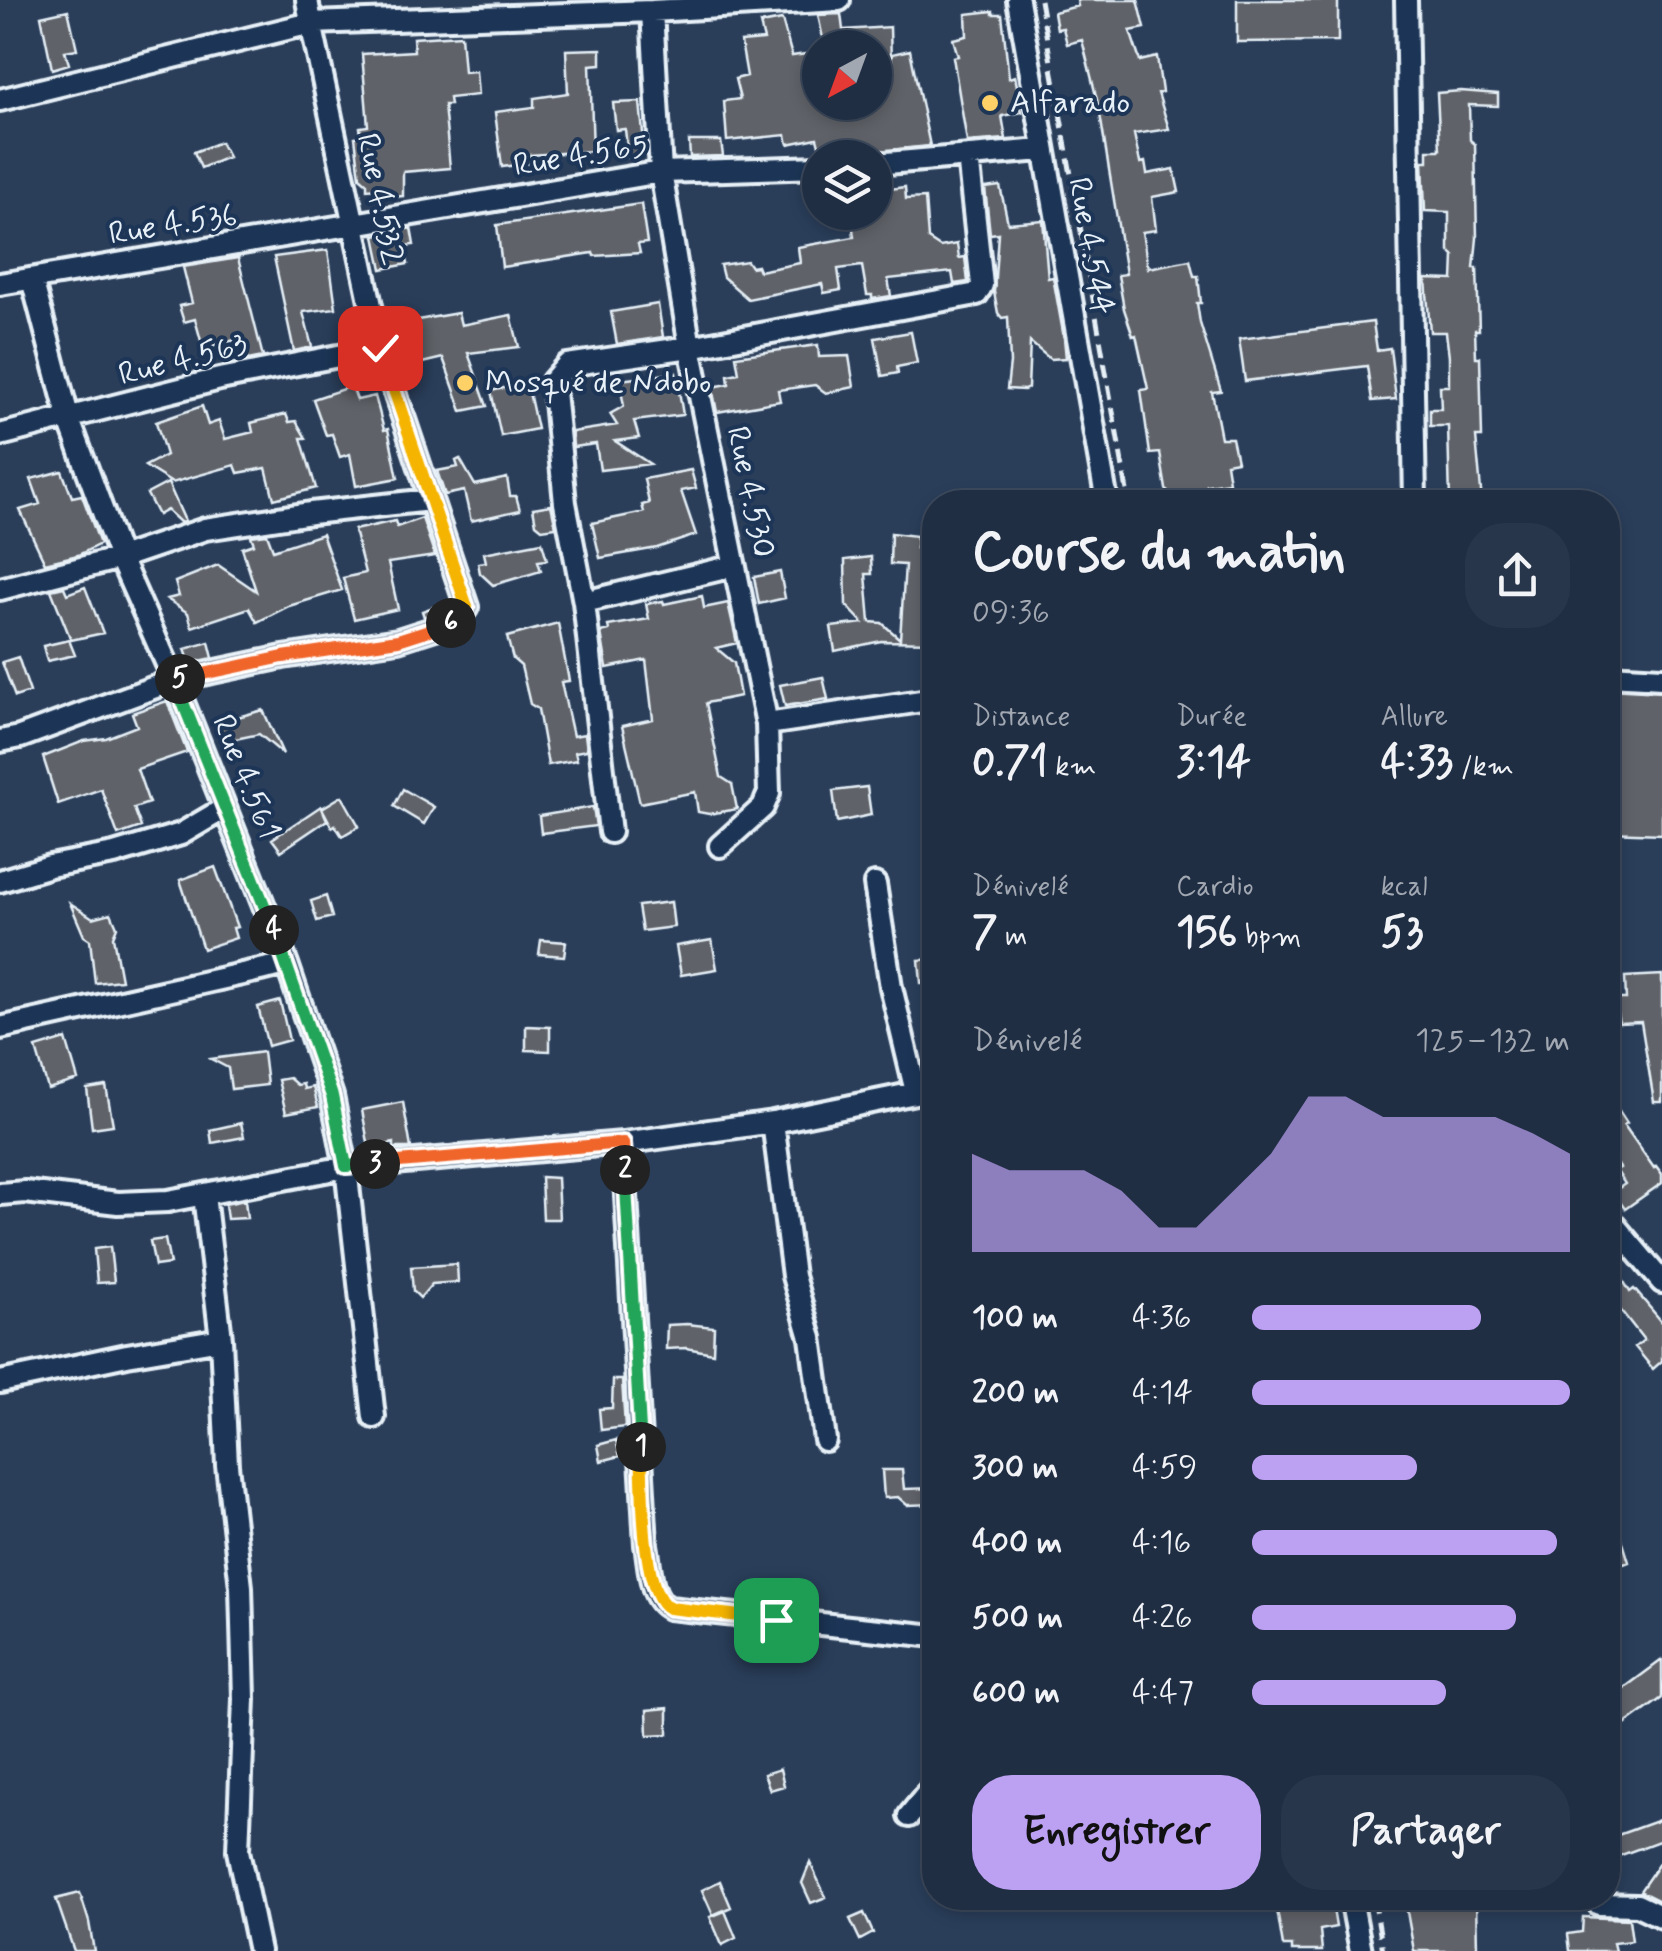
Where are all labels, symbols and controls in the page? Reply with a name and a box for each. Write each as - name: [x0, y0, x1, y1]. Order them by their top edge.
- north arrow: [802, 30, 892, 120]
- map controls: [802, 30, 892, 230]
- place label: Alfarado: [1010, 82, 1130, 124]
- marker: Alfarado: [979, 92, 1001, 114]
- street label: Rue 4.565: [510, 125, 652, 187]
- street label: Rue 4.532: [346, 129, 414, 269]
- button: layers: [802, 140, 892, 230]
- street label: Rue 4.544: [1057, 174, 1123, 318]
- street label: Rue 4.536: [106, 194, 240, 256]
- pin: [338, 306, 423, 391]
- icon: check: [353, 321, 408, 376]
- street label: Rue 4.563: [114, 324, 252, 396]
- place label: Mosqué de Ndobo: [485, 362, 711, 404]
- marker: Mosqué de Ndobo: [454, 372, 476, 394]
- street label: Rue 4.530: [716, 422, 784, 562]
- text: Course du matin: [972, 518, 1346, 590]
- button: share: [1465, 523, 1570, 628]
- text: 09:36: [972, 592, 1050, 634]
- pin: 6: [426, 598, 476, 648]
- text: 6: [444, 604, 458, 641]
- pin: 5: [155, 654, 205, 704]
- text: 5: [172, 660, 188, 697]
- text: Distance: [972, 699, 1070, 736]
- text: Durée: [1176, 699, 1247, 736]
- text: Allure: [1381, 699, 1448, 736]
- street label: Rue 4.561: [201, 708, 289, 846]
- text: 0.71: [972, 736, 1048, 791]
- text: 3:14: [1176, 736, 1251, 791]
- text: 4:33: [1381, 736, 1453, 791]
- text: km: [1048, 749, 1096, 786]
- text: /km: [1453, 749, 1514, 786]
- text: Dénivelé: [972, 869, 1069, 906]
- text: Cardio: [1176, 869, 1254, 906]
- text: kcal: [1381, 869, 1428, 906]
- pin: 4: [249, 905, 299, 955]
- text: 7: [972, 906, 998, 961]
- text: 156: [1176, 906, 1237, 961]
- text: 53: [1381, 906, 1424, 961]
- text: 4: [266, 911, 282, 948]
- text: m: [998, 919, 1027, 956]
- text: bpm: [1237, 919, 1301, 956]
- text: Dénivelé: [972, 1020, 1082, 1062]
- text: 125–132 m: [1415, 1020, 1570, 1062]
- pin: 3: [350, 1139, 400, 1189]
- text: 3: [369, 1145, 381, 1182]
- pin: 2: [600, 1145, 650, 1195]
- text: 2: [618, 1151, 632, 1188]
- text: 100 m: [972, 1297, 1058, 1339]
- text: 4:36: [1132, 1297, 1191, 1339]
- text: 200 m: [972, 1372, 1059, 1414]
- text: 4:14: [1132, 1372, 1193, 1414]
- pin: 1: [616, 1422, 666, 1472]
- text: 1: [635, 1428, 647, 1465]
- text: 300 m: [972, 1447, 1058, 1489]
- text: 4:59: [1132, 1447, 1197, 1489]
- text: 400 m: [972, 1522, 1062, 1564]
- text: 4:16: [1132, 1522, 1191, 1564]
- pin: [734, 1578, 819, 1663]
- icon: arrive: [749, 1593, 804, 1648]
- text: 500 m: [972, 1597, 1063, 1639]
- text: 4:26: [1132, 1597, 1193, 1639]
- text: 600 m: [972, 1672, 1060, 1714]
- text: 4:47: [1132, 1672, 1194, 1714]
- button: Enregistrer: [972, 1775, 1261, 1890]
- button: Partager: [1281, 1775, 1570, 1890]

